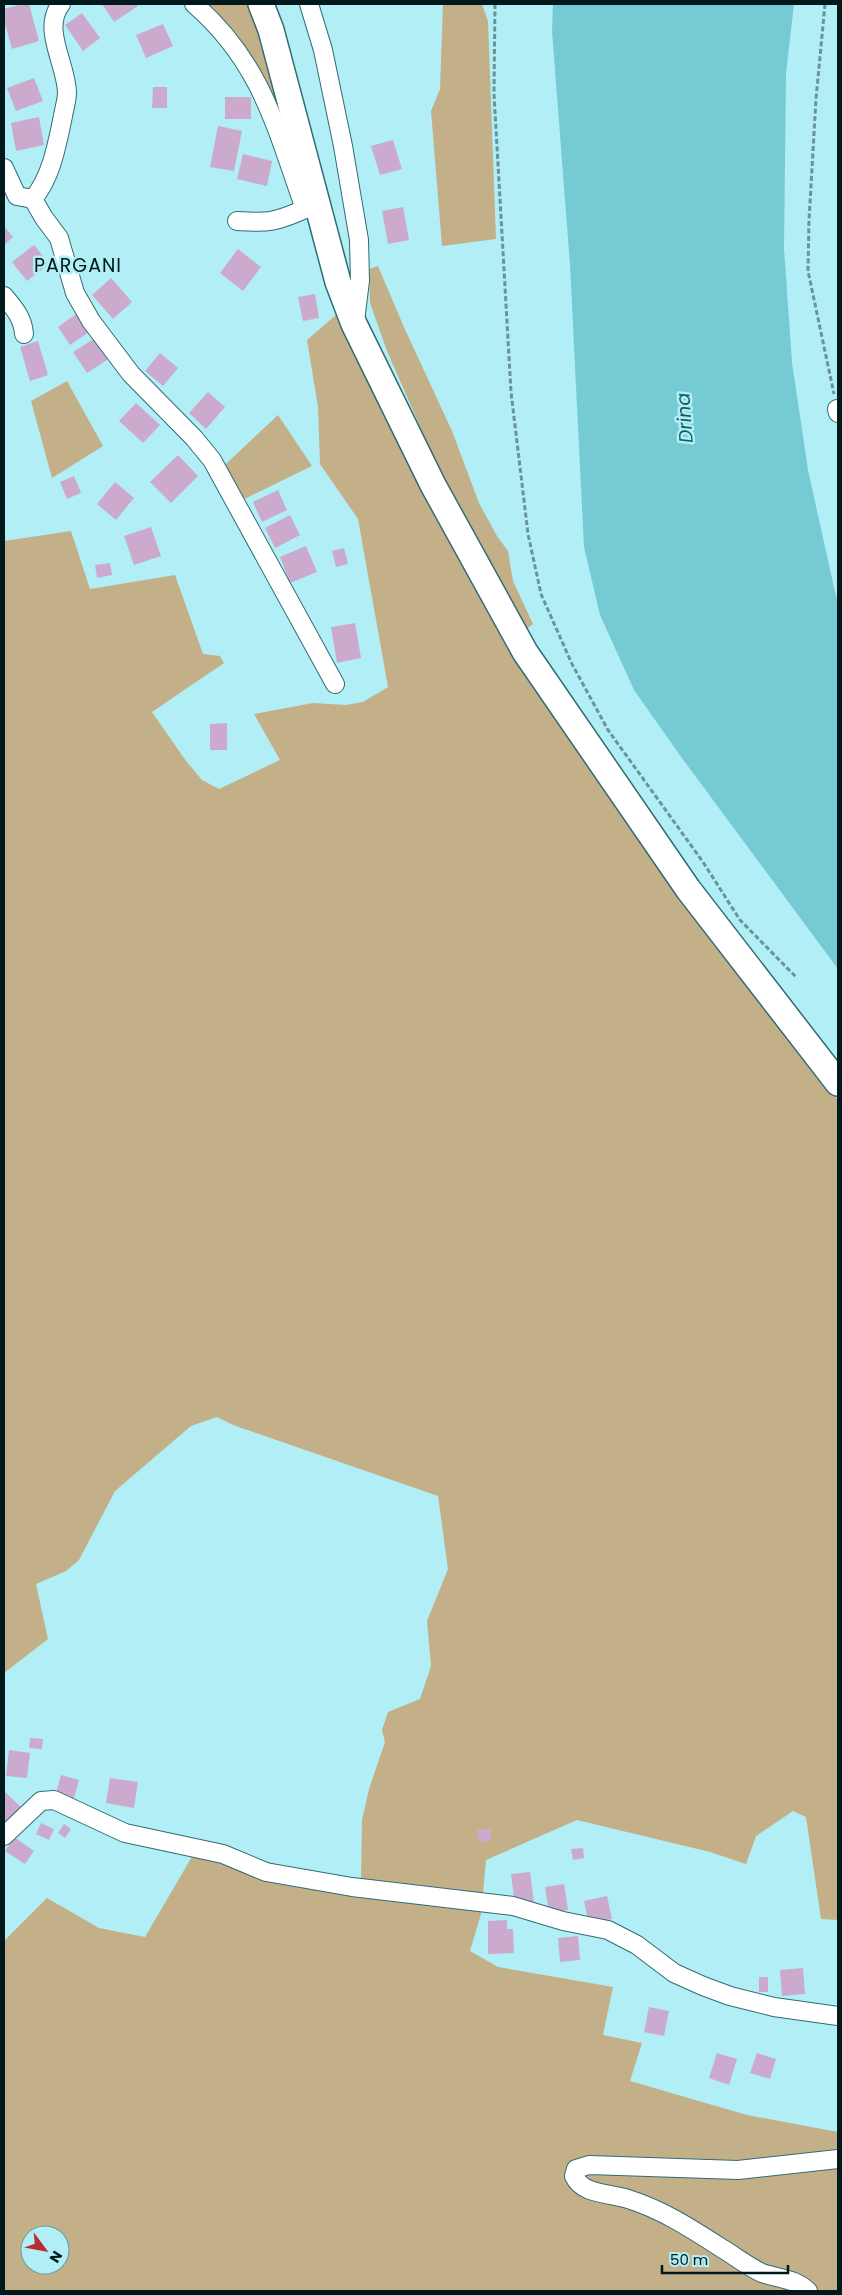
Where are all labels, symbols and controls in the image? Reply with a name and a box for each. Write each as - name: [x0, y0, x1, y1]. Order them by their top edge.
- district label: PARGANI: [34, 252, 122, 279]
- water label: Drina: [669, 392, 700, 444]
- north arrow: [20, 2225, 70, 2275]
- scale bar: [662, 2242, 788, 2274]
- text: N: [45, 2247, 67, 2267]
- text: 50 m: [670, 2249, 708, 2270]

